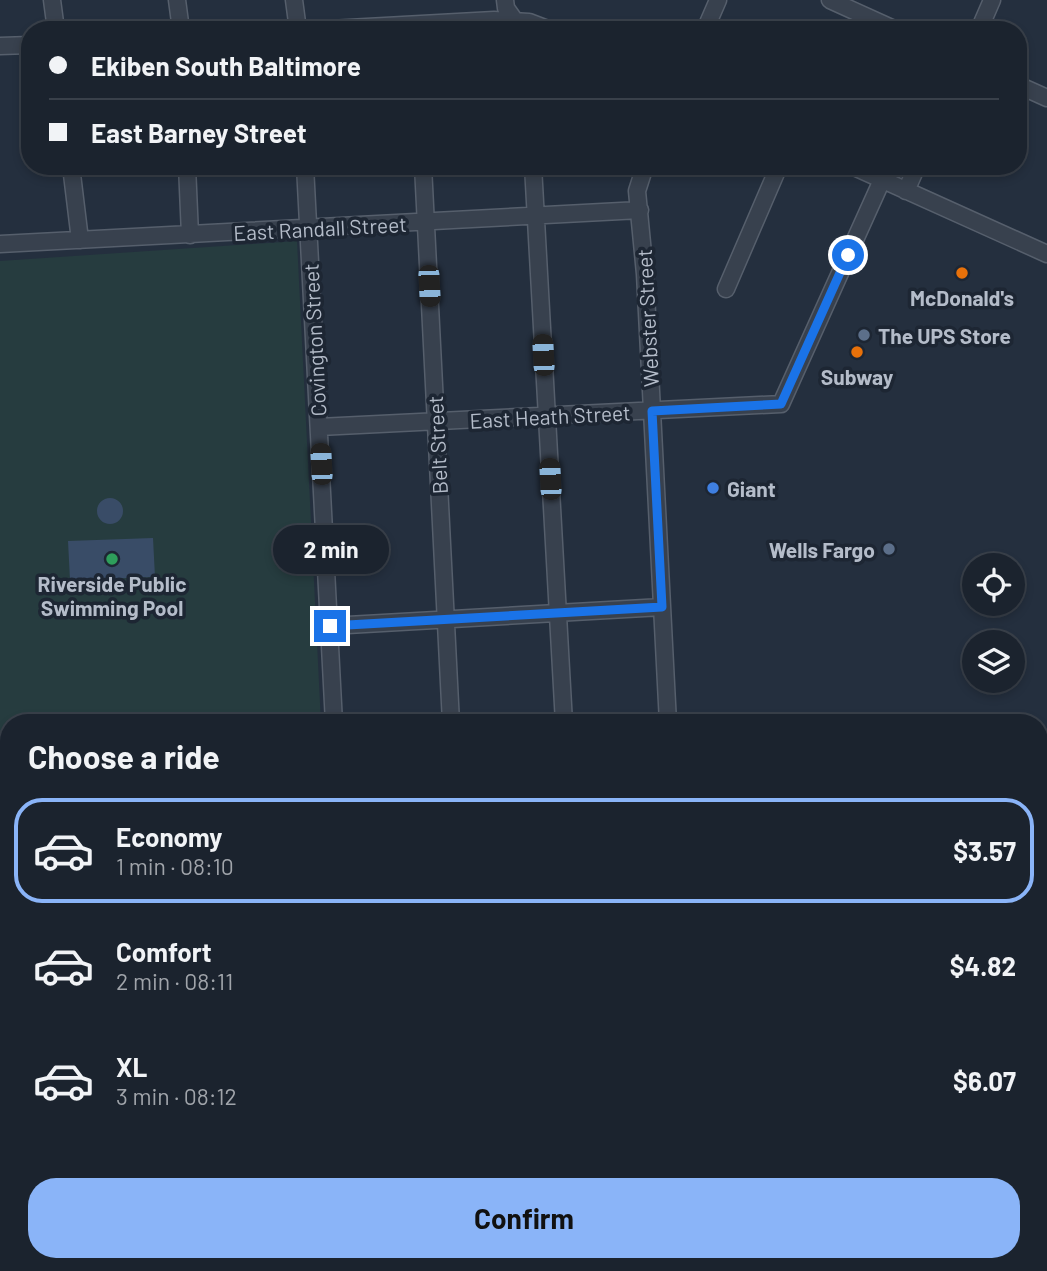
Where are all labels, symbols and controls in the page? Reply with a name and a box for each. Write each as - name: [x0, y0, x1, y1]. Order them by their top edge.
- text: Ekiben South Baltimore: [91, 50, 361, 81]
- text: East Barney Street: [91, 117, 307, 148]
- street label: East Randall Street: [233, 211, 407, 245]
- route start: [832, 239, 864, 271]
- street label: Webster Street: [631, 249, 663, 387]
- street label: Covington Street: [298, 263, 330, 417]
- car: [418, 264, 441, 308]
- marker: McDonald's: [954, 265, 970, 281]
- place label: McDonald's: [910, 285, 1014, 310]
- place label: The UPS Store: [878, 323, 1011, 348]
- marker: The UPS Store: [856, 327, 872, 343]
- car: [532, 333, 555, 377]
- marker: Subway: [849, 344, 865, 360]
- place label: Subway: [821, 364, 894, 389]
- street label: Belt Street: [422, 395, 452, 495]
- street label: East Heath Street: [469, 399, 631, 433]
- car: [310, 442, 333, 486]
- car: [539, 457, 562, 501]
- place label: Giant: [727, 476, 776, 501]
- marker: Giant: [705, 480, 721, 496]
- callout: 2 min: [272, 524, 388, 574]
- text: 2 min: [303, 535, 359, 563]
- place label: Wells Fargo: [769, 537, 875, 562]
- marker: Wells Fargo: [881, 541, 897, 557]
- marker: Riverside Public Swimming Pool: [104, 551, 120, 567]
- map controls: [962, 553, 1025, 693]
- button: locate: [962, 553, 1025, 616]
- place label: Riverside Public Swimming Pool: [38, 571, 186, 620]
- route end: [314, 610, 346, 642]
- button: layers: [962, 630, 1025, 693]
- text: Choose a ride: [28, 737, 220, 775]
- icon: car: [32, 819, 95, 882]
- text: Economy: [116, 821, 222, 852]
- text: $3.57: [953, 835, 1016, 866]
- text: 1 min · 08:10: [116, 852, 234, 880]
- icon: car: [32, 934, 95, 997]
- text: Comfort: [116, 936, 212, 967]
- text: $4.82: [950, 950, 1016, 981]
- text: 2 min · 08:11: [116, 967, 233, 995]
- icon: car: [32, 1049, 95, 1112]
- text: XL: [116, 1051, 147, 1082]
- text: $6.07: [953, 1065, 1016, 1096]
- text: 3 min · 08:12: [116, 1082, 237, 1110]
- button: Confirm: [28, 1178, 1020, 1258]

